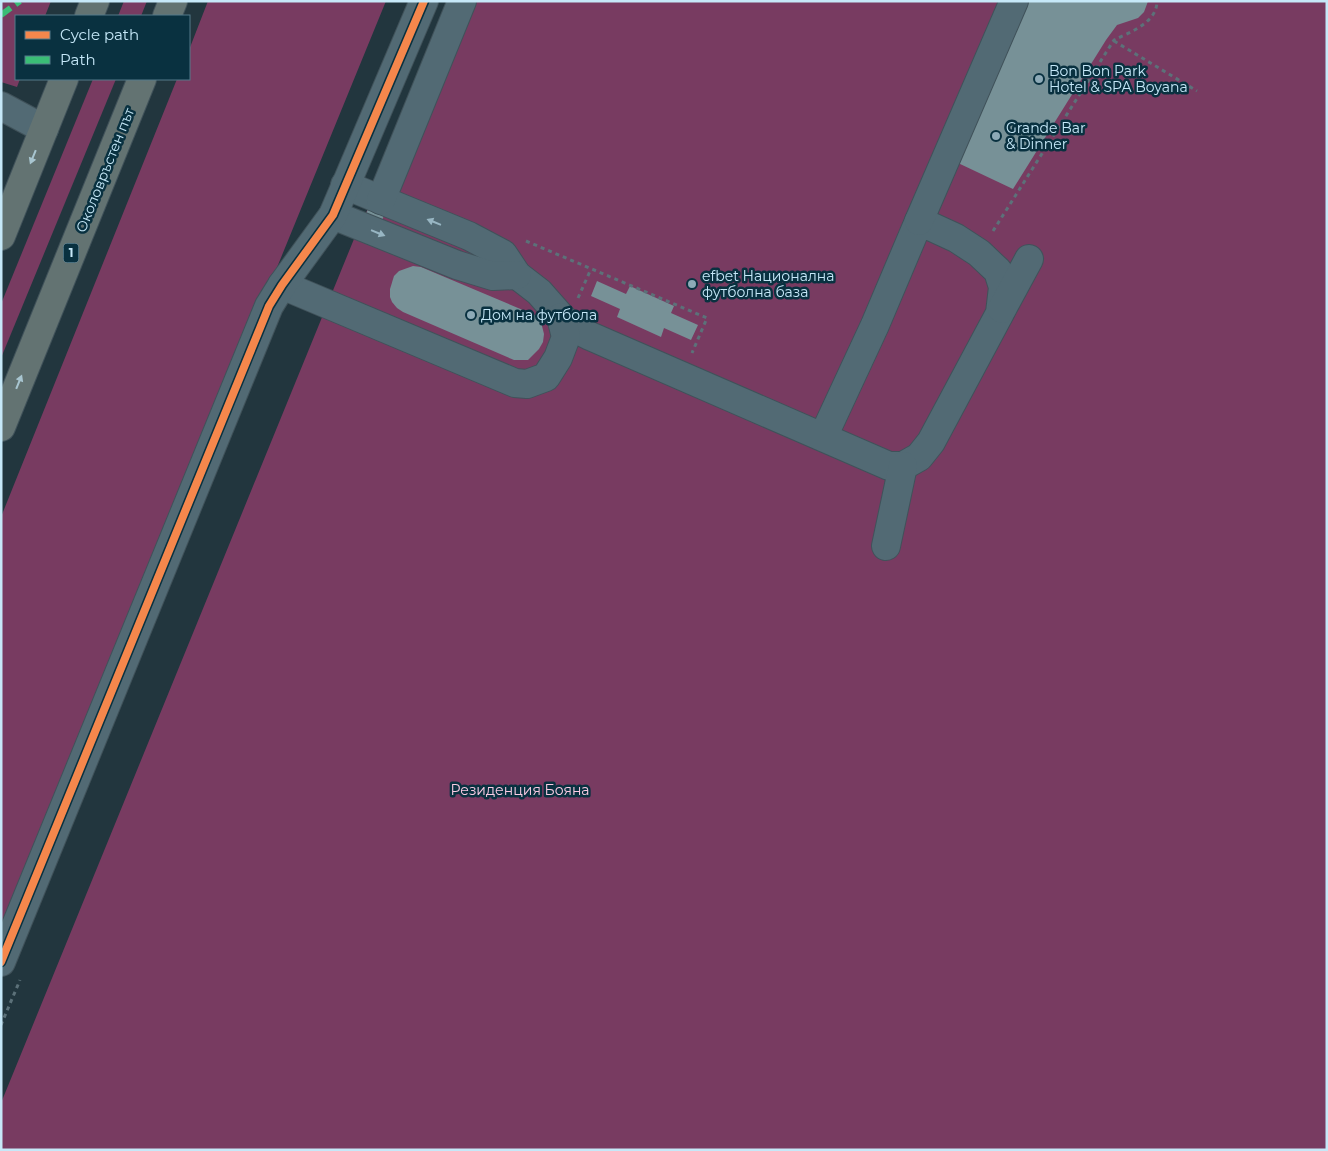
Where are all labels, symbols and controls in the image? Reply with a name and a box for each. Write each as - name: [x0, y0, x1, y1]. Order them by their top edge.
- legend: [15, 15, 190, 80]
- text: Cycle path: [60, 25, 139, 44]
- text: Path: [60, 50, 96, 69]
- place label: Bon Bon Park Hotel & SPA Boyana: [1049, 62, 1188, 96]
- marker: Bon Bon Park Hotel & SPA Boyana: [1033, 73, 1045, 85]
- street label: Околовръстен път: [72, 105, 138, 235]
- place label: Grande Bar & Dinner: [1006, 119, 1086, 153]
- marker: Grande Bar & Dinner: [990, 130, 1002, 142]
- one-way arrow: [29, 149, 36, 164]
- one-way arrow: [427, 217, 441, 225]
- one-way arrow: [371, 229, 386, 237]
- road number: 1: [64, 244, 78, 262]
- place label: efbet Национална футболна база: [702, 267, 834, 301]
- marker: efbet Национална футболна база: [686, 278, 698, 290]
- place label: Дом на футбола: [481, 306, 597, 324]
- marker: Дом на футбола: [465, 309, 477, 321]
- one-way arrow: [16, 375, 24, 389]
- park label: Резиденция Бояна: [450, 781, 590, 799]

